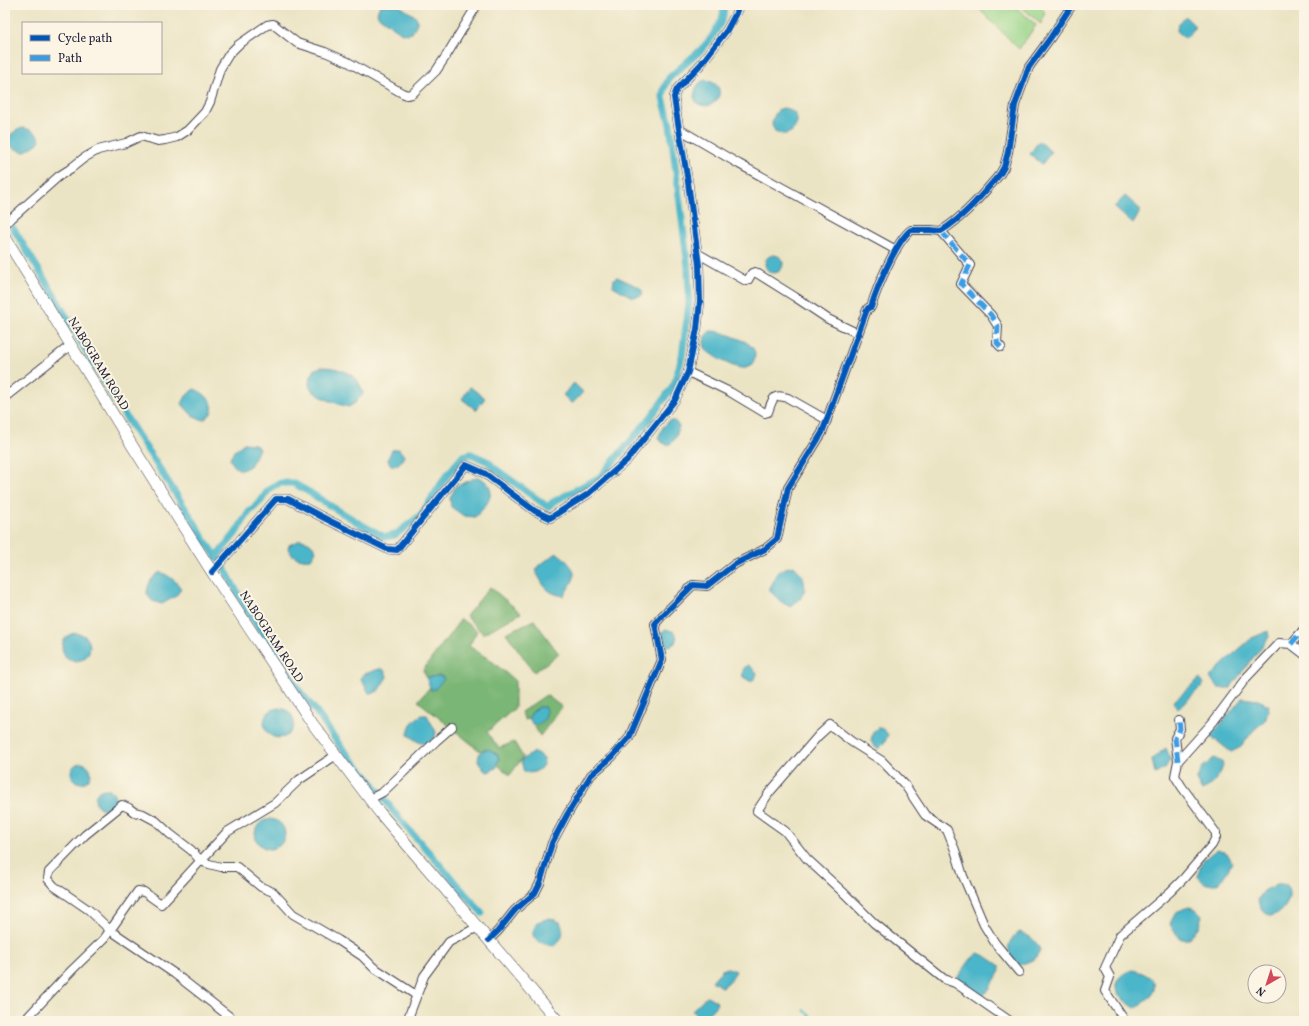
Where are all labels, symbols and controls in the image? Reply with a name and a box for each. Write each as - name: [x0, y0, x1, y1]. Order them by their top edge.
- legend: [22, 22, 162, 74]
- text: Cycle path: [58, 31, 113, 47]
- text: Path: [58, 51, 82, 67]
- street label: NABOGRAM ROAD: [64, 314, 132, 414]
- street label: NABOGRAM ROAD: [235, 588, 307, 686]
- north arrow: [1247, 964, 1287, 1004]
- text: N: [1254, 982, 1269, 999]

